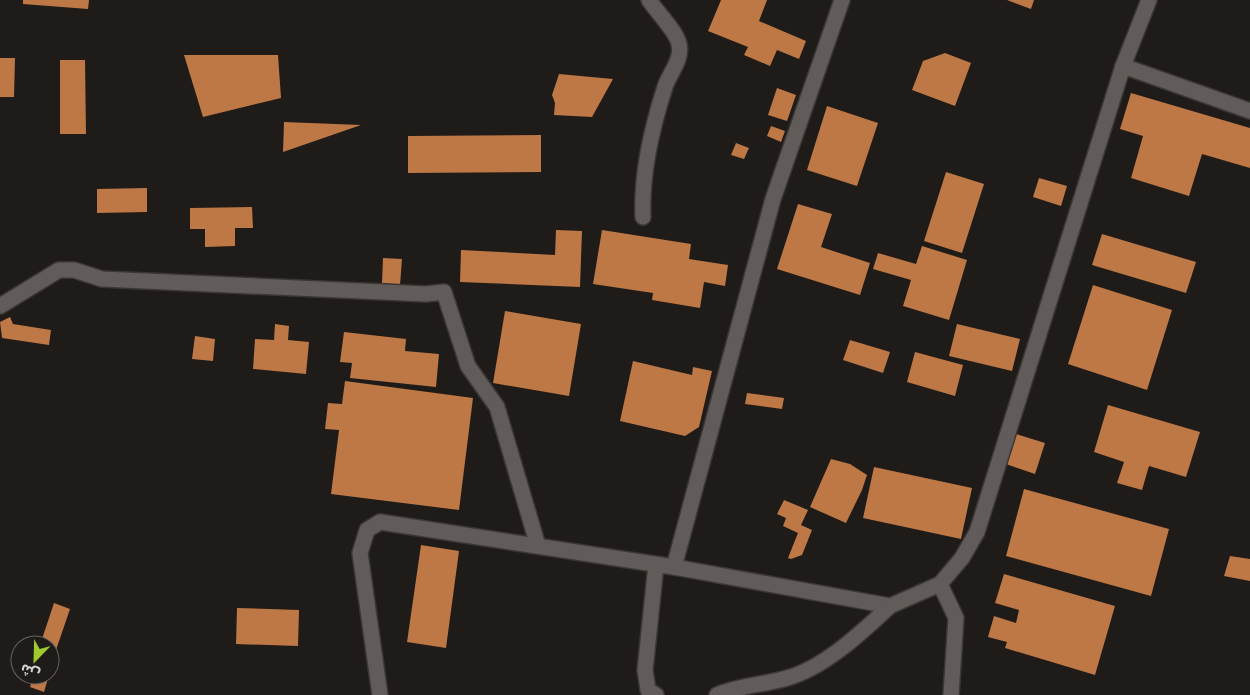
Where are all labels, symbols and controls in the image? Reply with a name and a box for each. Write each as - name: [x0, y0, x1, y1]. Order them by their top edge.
- north arrow: [10, 635, 60, 685]
- text: ش: [18, 659, 43, 684]

